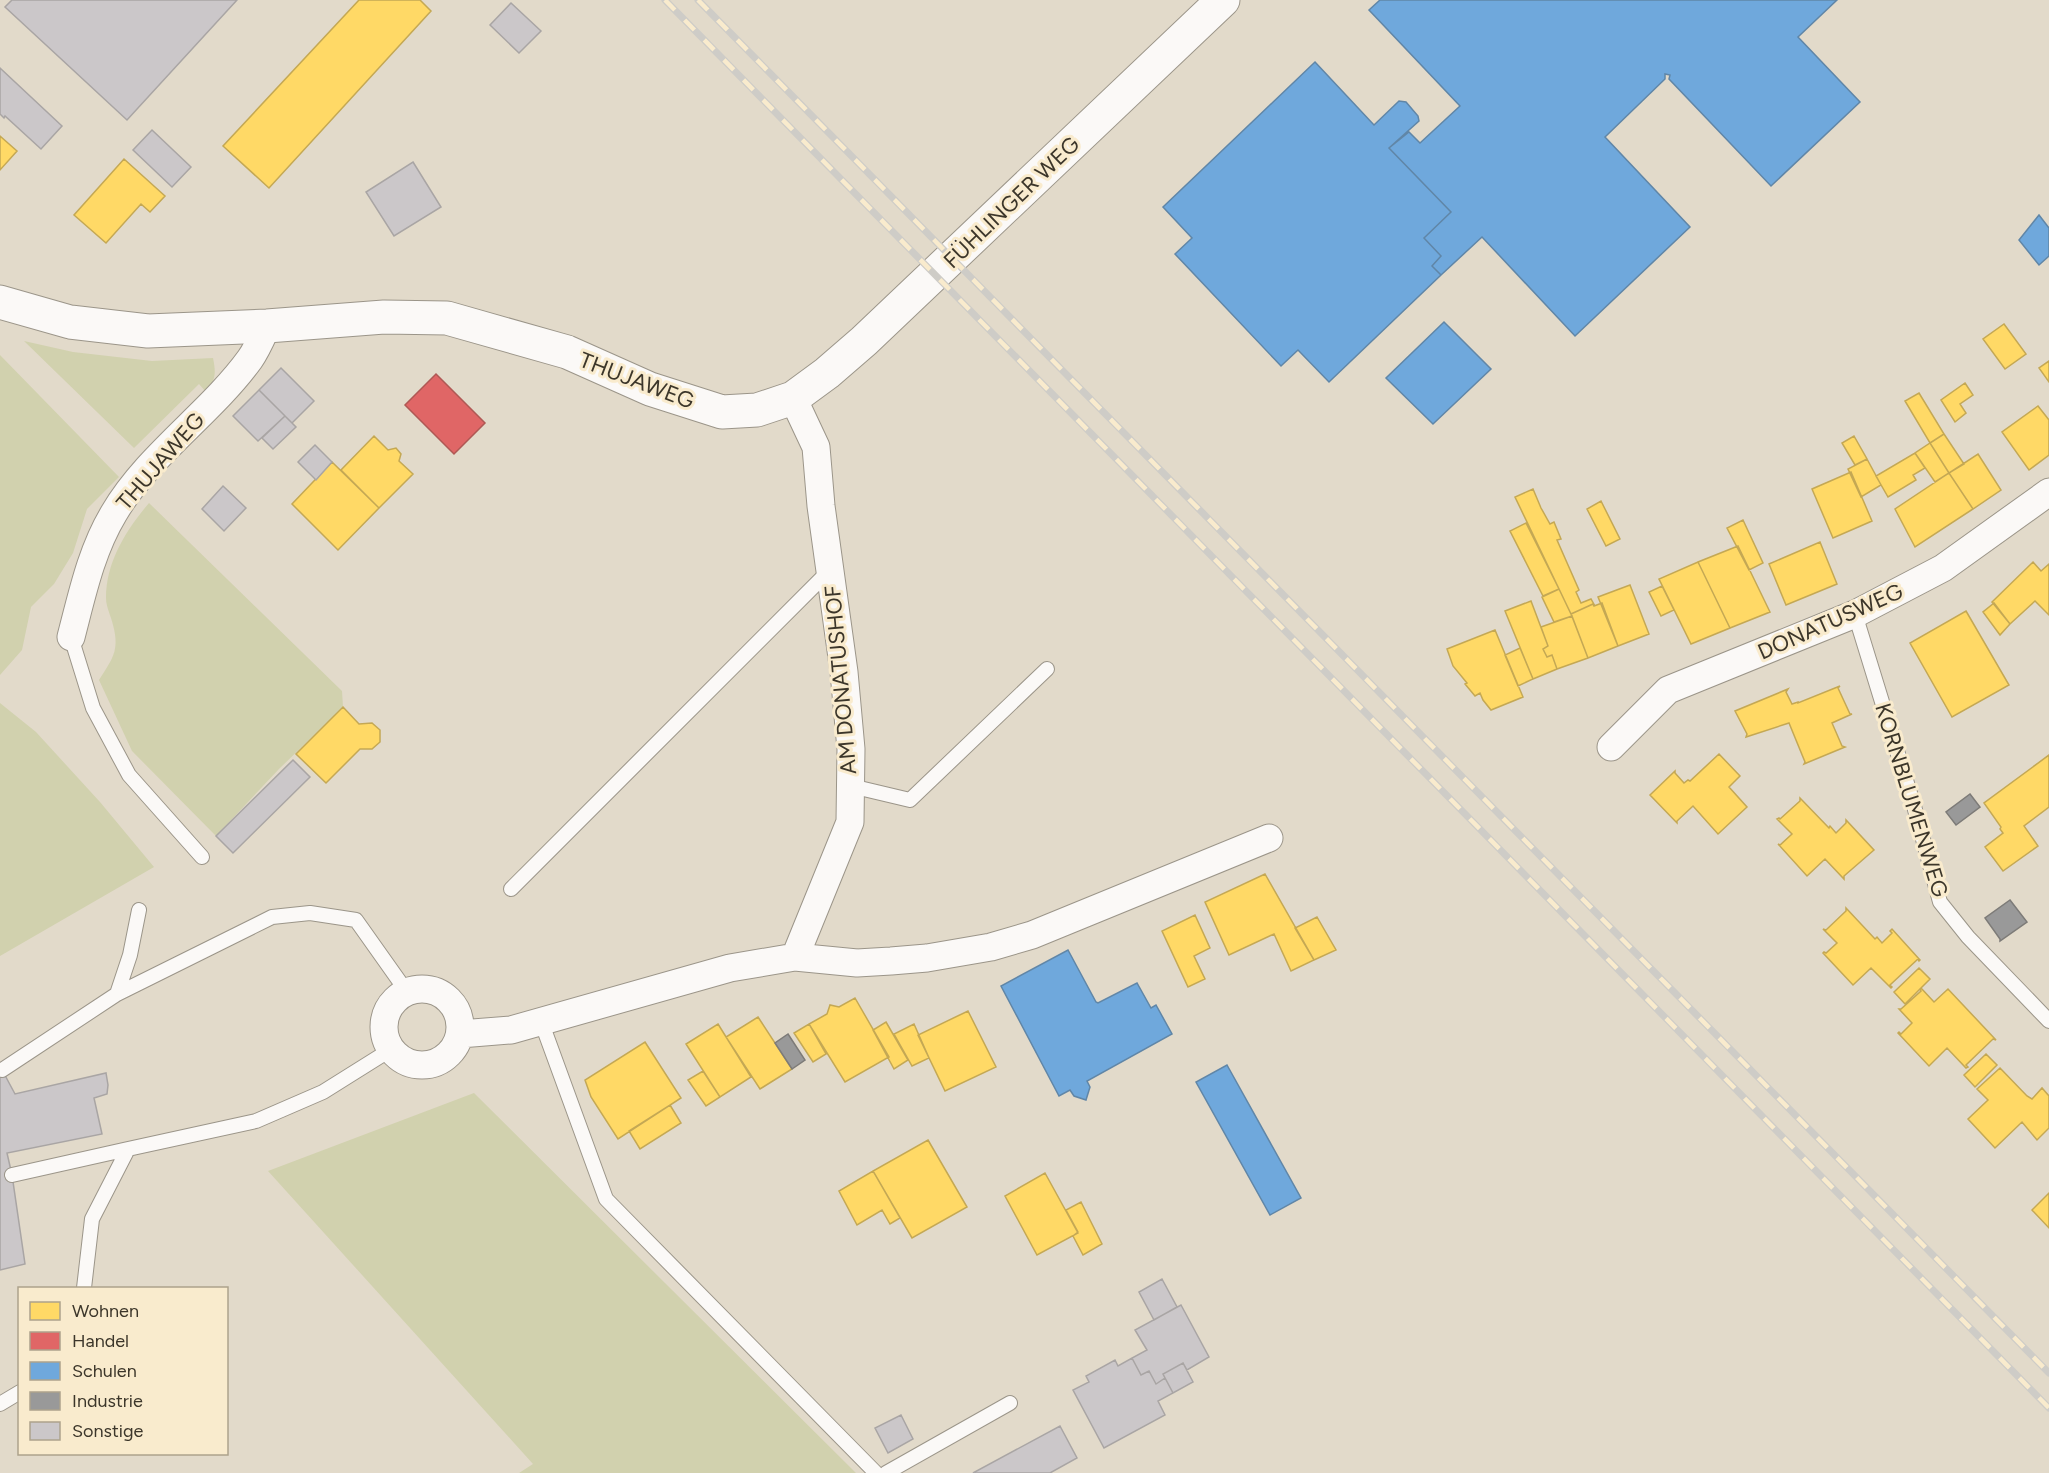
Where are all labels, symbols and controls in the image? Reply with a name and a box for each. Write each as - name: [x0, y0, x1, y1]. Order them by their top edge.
- street label: FÜHLINGER WEG: [938, 131, 1085, 274]
- street label: THUJAWEG: [576, 346, 698, 415]
- street label: THUJAWEG: [111, 407, 210, 516]
- street label: DONATUSWEG: [1753, 577, 1907, 665]
- street label: AM DONATUSHOF: [819, 584, 862, 776]
- street label: KORNBLUMENWEG: [1869, 700, 1954, 900]
- legend: [18, 1287, 228, 1455]
- text: Wohnen: [72, 1300, 139, 1322]
- text: Handel: [72, 1330, 129, 1352]
- text: Schulen: [72, 1360, 137, 1382]
- text: Industrie: [72, 1390, 143, 1412]
- text: Sonstige: [72, 1420, 143, 1442]

